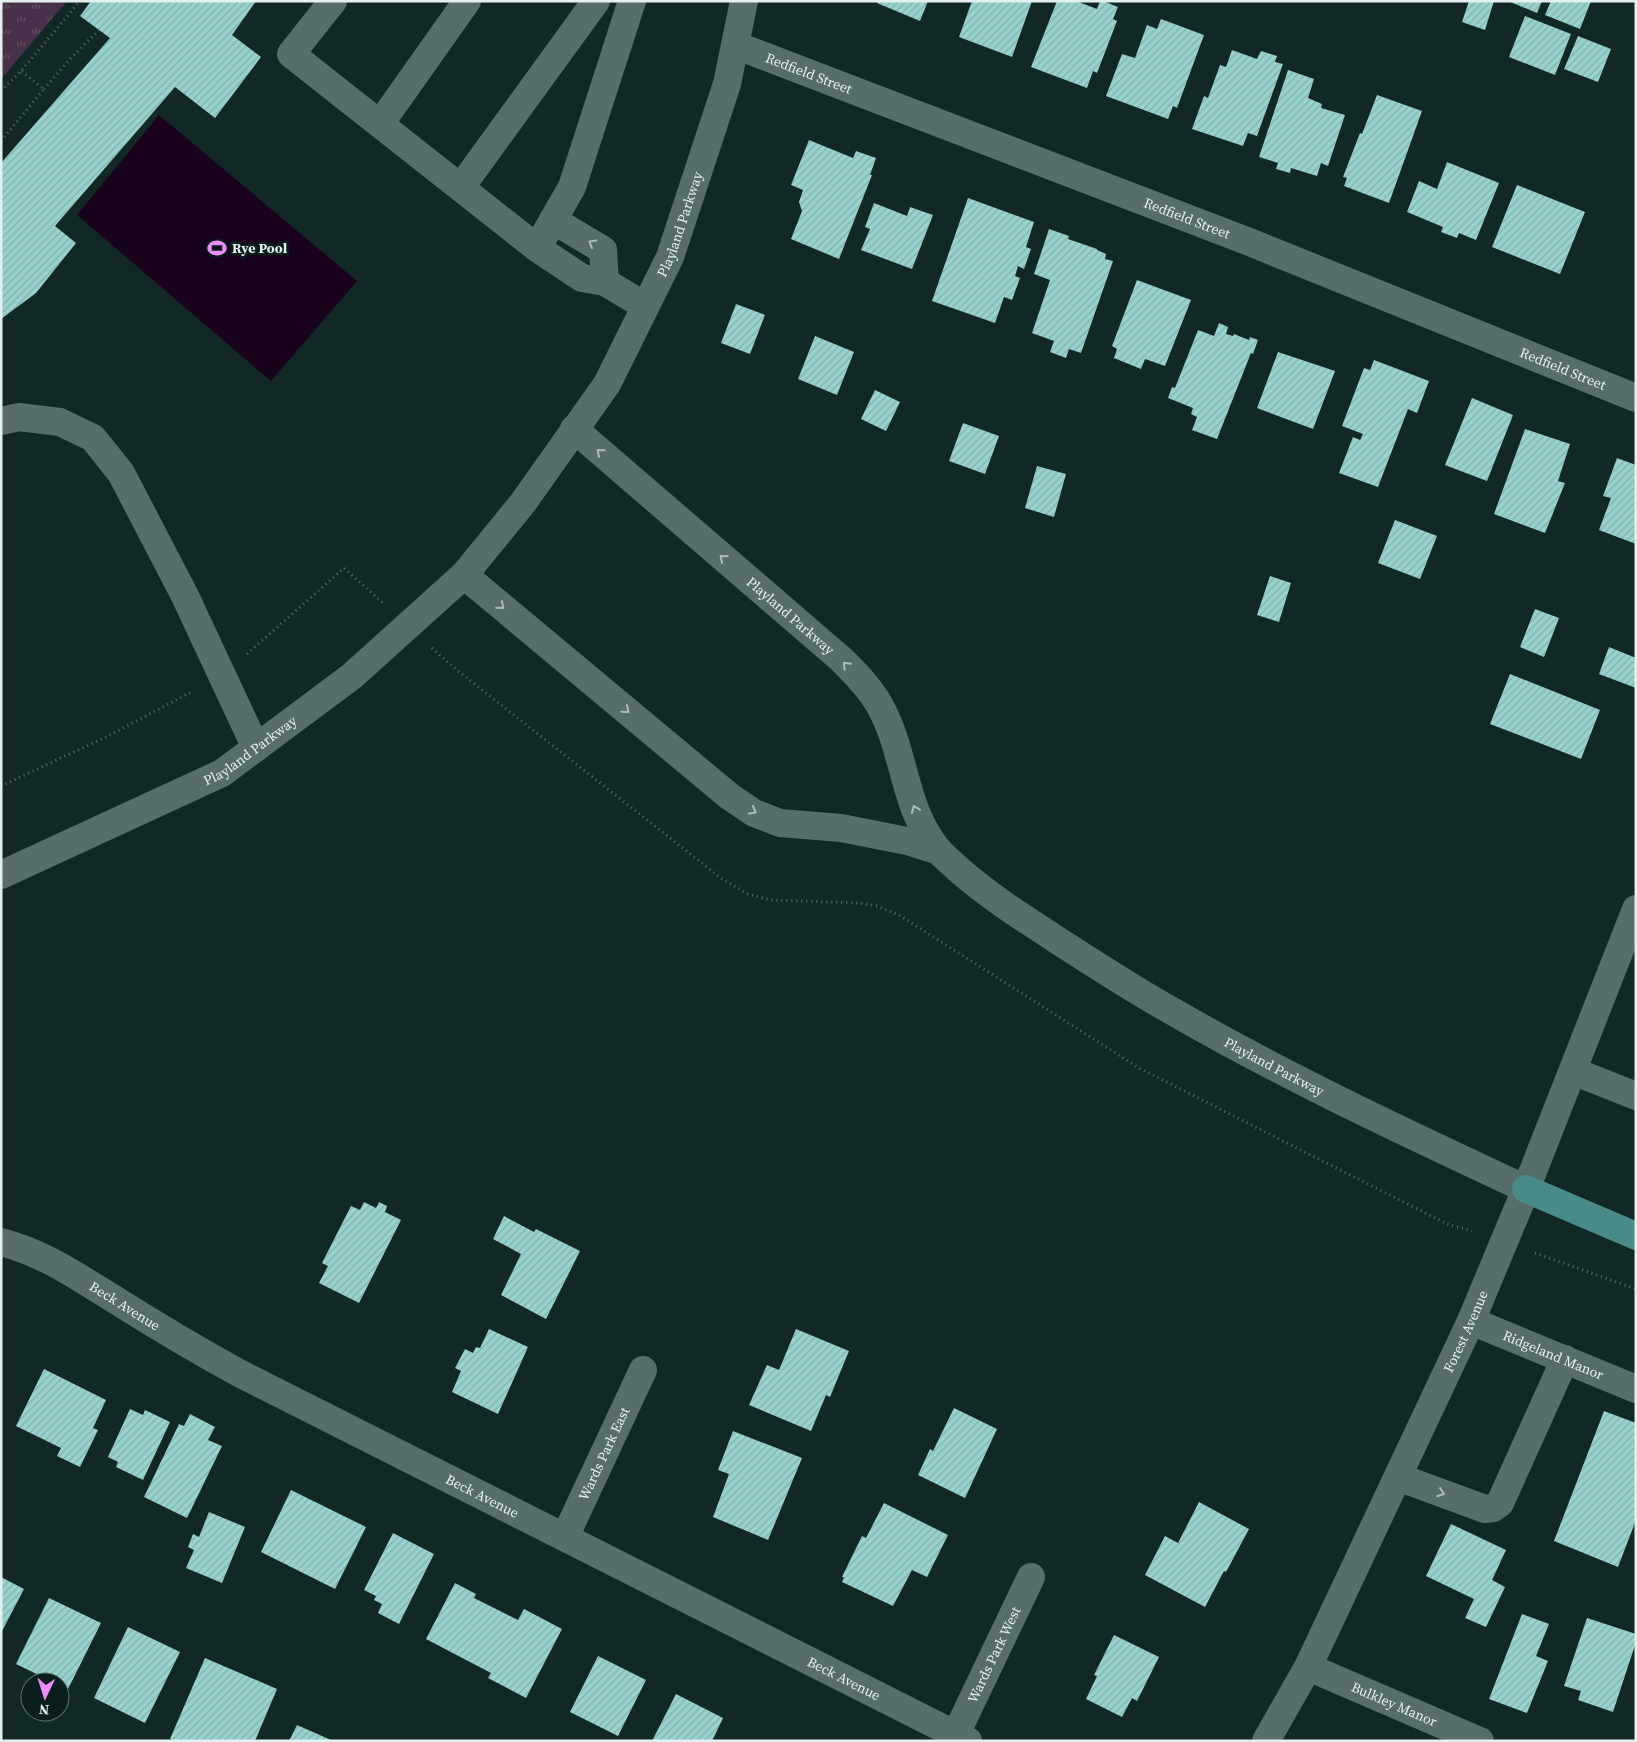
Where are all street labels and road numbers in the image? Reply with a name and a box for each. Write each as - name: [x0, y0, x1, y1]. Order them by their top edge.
- street label: Redfield Street: [763, 48, 855, 99]
- street label: Playland Parkway: [652, 168, 708, 280]
- street label: Redfield Street: [1141, 192, 1234, 244]
- street label: Redfield Street: [1517, 342, 1609, 395]
- street label: Playland Parkway: [742, 572, 840, 660]
- street label: Playland Parkway: [200, 710, 301, 790]
- street label: Playland Parkway: [1221, 1032, 1328, 1101]
- street label: Beck Avenue: [86, 1276, 164, 1335]
- street label: Forest Avenue: [1438, 1287, 1493, 1376]
- street label: Ridgeland Manor: [1500, 1325, 1607, 1385]
- street label: Wards Park East: [574, 1403, 635, 1504]
- street label: Beck Avenue: [442, 1469, 522, 1523]
- street label: Wards Park West: [962, 1603, 1026, 1706]
- street label: Beck Avenue: [804, 1652, 884, 1705]
- street label: Bulkley Manor: [1348, 1677, 1440, 1731]

